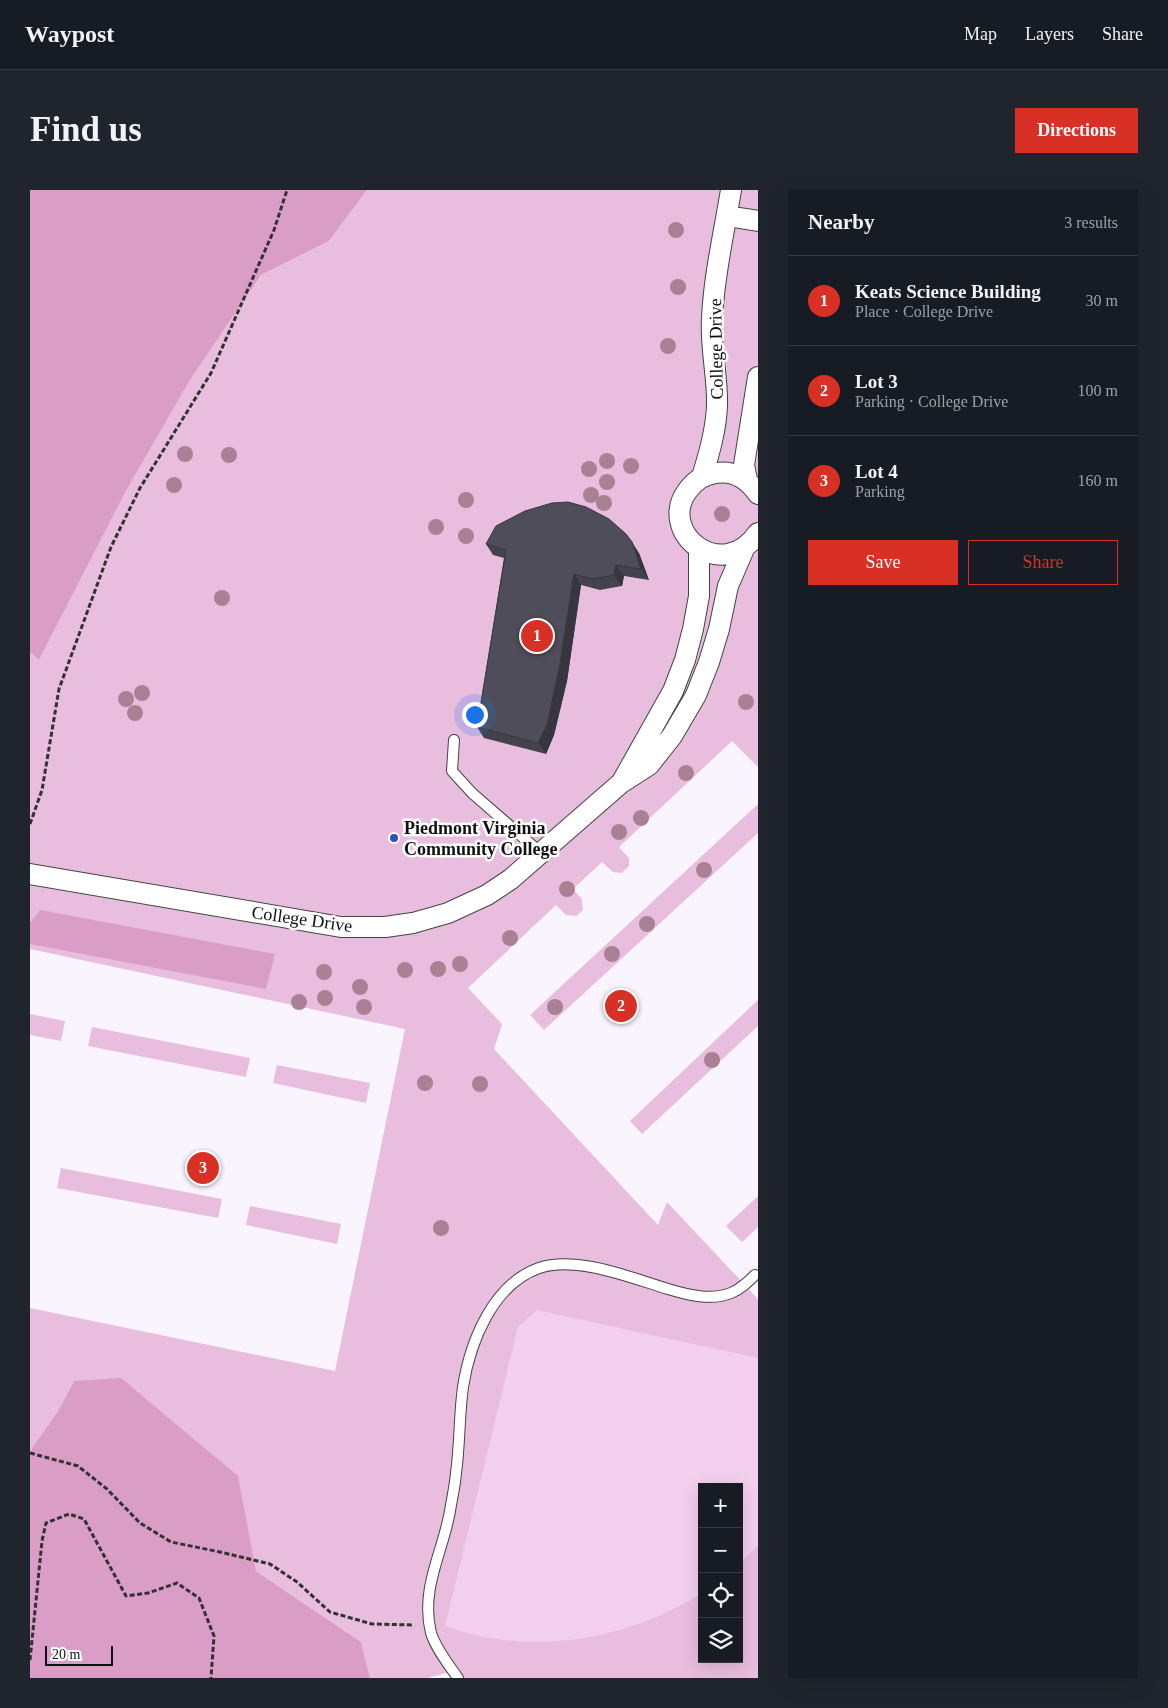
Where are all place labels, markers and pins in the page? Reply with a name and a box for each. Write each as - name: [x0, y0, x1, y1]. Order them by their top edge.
- pin: 1: [521, 617, 553, 655]
- place label: Piedmont Virginia Community College: [404, 818, 557, 859]
- marker: Piedmont Virginia Community College: [388, 832, 400, 844]
- pin: 2: [605, 987, 637, 1025]
- pin: 3: [187, 1149, 219, 1187]

